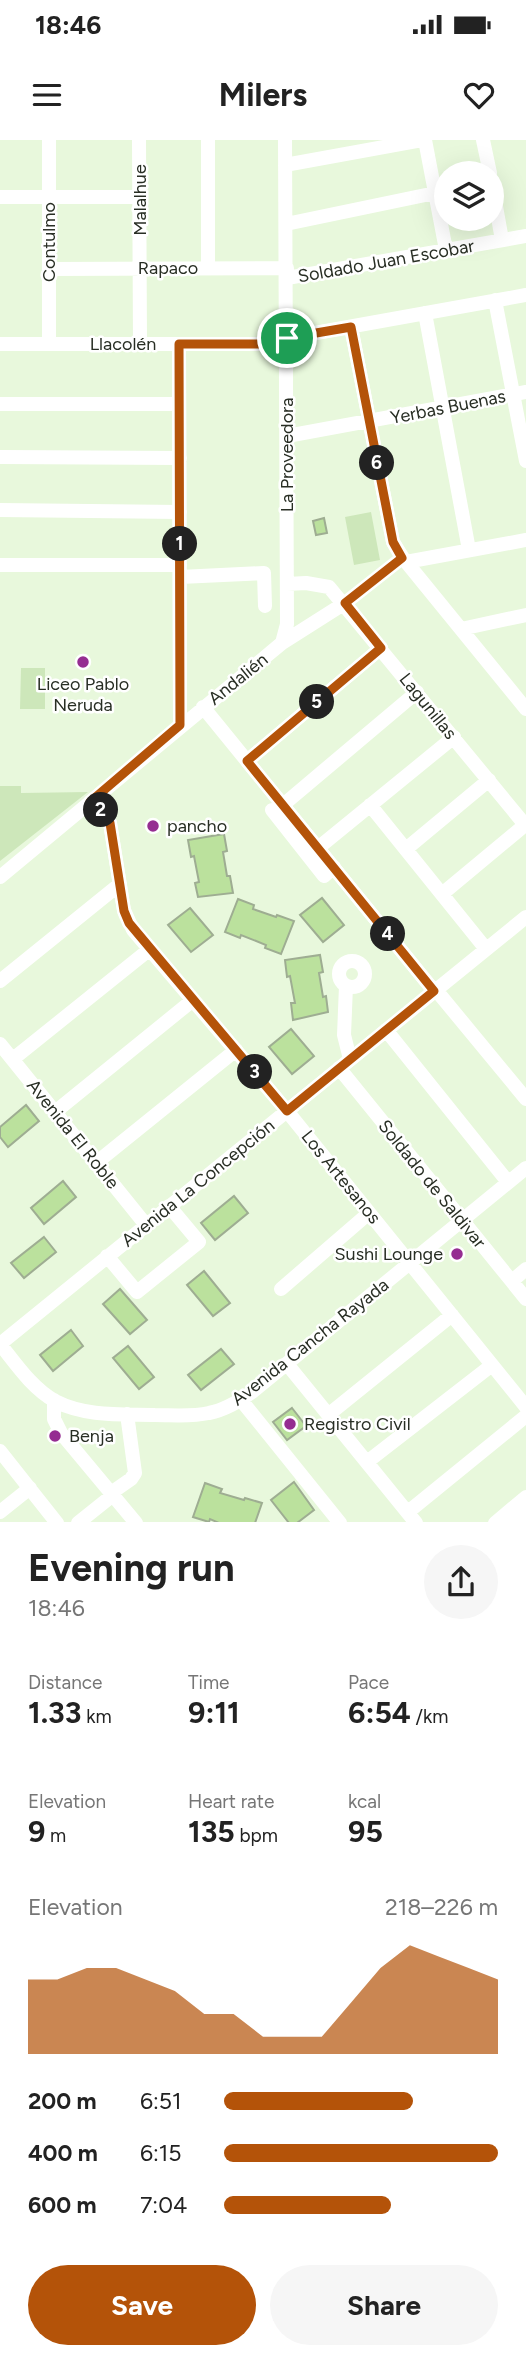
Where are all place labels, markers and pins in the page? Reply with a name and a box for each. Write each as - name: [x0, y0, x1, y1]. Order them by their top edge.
- pin: [257, 308, 317, 368]
- pin: 6: [360, 446, 394, 480]
- pin: 1: [162, 526, 198, 562]
- marker: Liceo Pablo Neruda: [75, 654, 91, 670]
- place label: Liceo Pablo Neruda: [37, 673, 129, 716]
- pin: 5: [300, 684, 334, 720]
- pin: 2: [84, 792, 119, 828]
- place label: pancho: [167, 815, 227, 837]
- marker: pancho: [145, 818, 161, 834]
- pin: 4: [370, 916, 406, 952]
- pin: 3: [238, 1054, 272, 1090]
- place label: Sushi Lounge: [335, 1243, 443, 1265]
- marker: Sushi Lounge: [449, 1246, 465, 1262]
- place label: Registro Civil: [304, 1413, 411, 1435]
- marker: Registro Civil: [282, 1416, 298, 1432]
- place label: Benja: [69, 1425, 114, 1447]
- marker: Benja: [47, 1428, 63, 1444]

